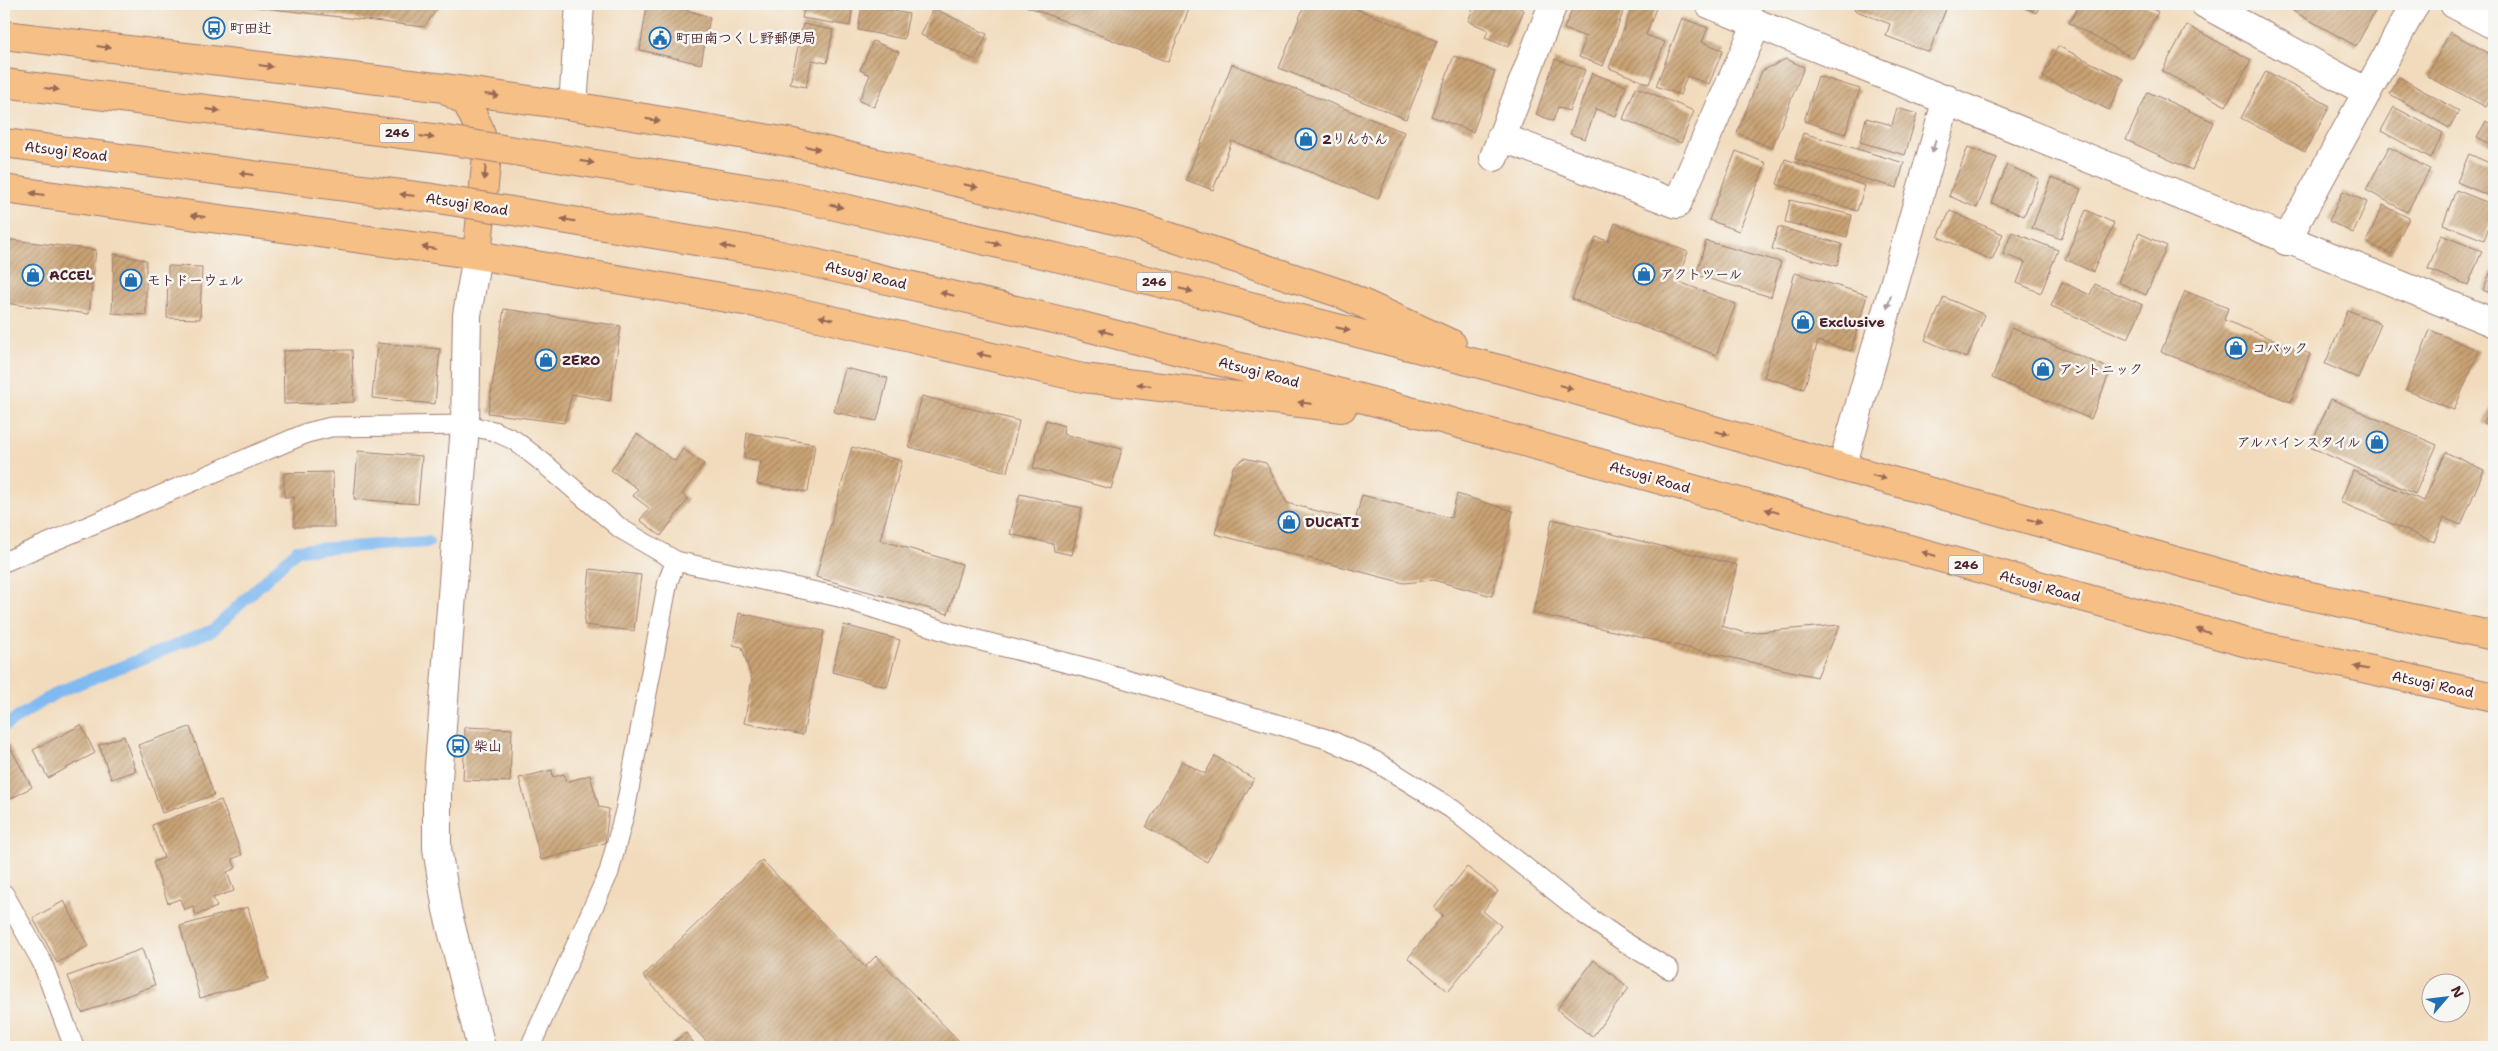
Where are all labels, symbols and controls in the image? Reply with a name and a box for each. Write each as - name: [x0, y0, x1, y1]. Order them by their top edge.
- bus stop icon: 町田辻: [202, 16, 226, 40]
- place label: 町田辻: [230, 19, 272, 37]
- public building icon: 町田南つくし野郵便局: [648, 26, 672, 50]
- place label: 町田南つくし野郵便局: [676, 29, 816, 47]
- one-way arrow: [97, 43, 113, 51]
- one-way arrow: [258, 62, 274, 70]
- one-way arrow: [44, 85, 60, 93]
- one-way arrow: [485, 91, 501, 99]
- one-way arrow: [206, 106, 222, 114]
- one-way arrow: [645, 116, 661, 124]
- road number: 246: [380, 124, 414, 142]
- shop icon: 2りんかん: [1294, 127, 1318, 151]
- place label: 2りんかん: [1322, 130, 1388, 148]
- one-way arrow: [419, 133, 435, 141]
- street label: Atsugi Road: [24, 137, 109, 165]
- one-way arrow: [1929, 138, 1937, 153]
- one-way arrow: [806, 144, 821, 152]
- one-way arrow: [579, 159, 595, 167]
- one-way arrow: [481, 165, 489, 181]
- one-way arrow: [238, 170, 254, 178]
- one-way arrow: [964, 182, 979, 190]
- one-way arrow: [29, 189, 45, 197]
- street label: Atsugi Road: [424, 189, 510, 219]
- one-way arrow: [399, 191, 415, 199]
- one-way arrow: [828, 202, 843, 210]
- one-way arrow: [190, 212, 206, 220]
- one-way arrow: [559, 216, 575, 224]
- one-way arrow: [986, 239, 1001, 247]
- one-way arrow: [720, 242, 736, 250]
- one-way arrow: [420, 244, 436, 252]
- street label: Atsugi Road: [823, 257, 909, 293]
- shop icon: アクトツール: [1632, 262, 1656, 286]
- shop icon: ACCEL: [21, 263, 45, 287]
- place label: アクトツール: [1660, 265, 1743, 283]
- place label: ACCEL: [49, 266, 93, 284]
- shop icon: モトドーウェル: [119, 268, 143, 292]
- place label: モトドーウェル: [147, 271, 244, 289]
- road number: 246: [1136, 272, 1172, 292]
- one-way arrow: [1178, 286, 1193, 294]
- one-way arrow: [940, 290, 955, 298]
- one-way arrow: [1885, 294, 1893, 309]
- shop icon: Exclusive: [1791, 310, 1815, 334]
- place label: Exclusive: [1819, 313, 1885, 331]
- one-way arrow: [819, 314, 834, 322]
- one-way arrow: [1336, 326, 1351, 334]
- one-way arrow: [1098, 327, 1113, 335]
- shop icon: コバック: [2224, 336, 2248, 360]
- place label: コバック: [2252, 339, 2308, 357]
- shop icon: ZERO: [534, 348, 558, 372]
- place label: ZERO: [562, 351, 600, 369]
- one-way arrow: [977, 351, 992, 359]
- street label: Atsugi Road: [1216, 353, 1302, 392]
- shop icon: アントニック: [2031, 357, 2055, 381]
- place label: アントニック: [2059, 360, 2143, 378]
- one-way arrow: [1136, 381, 1152, 389]
- one-way arrow: [1559, 384, 1574, 392]
- one-way arrow: [1297, 399, 1313, 407]
- one-way arrow: [1715, 429, 1730, 437]
- shop icon: アルパインスタイル: [2365, 430, 2389, 454]
- place label: アルパインスタイル: [2237, 433, 2361, 451]
- street label: Atsugi Road: [1607, 457, 1693, 497]
- one-way arrow: [1871, 474, 1886, 482]
- one-way arrow: [1764, 507, 1780, 515]
- shop icon: DUCATI: [1277, 510, 1301, 534]
- place label: DUCATI: [1305, 513, 1359, 531]
- one-way arrow: [2027, 517, 2043, 525]
- one-way arrow: [1921, 550, 1936, 558]
- road number: 246: [1948, 556, 1984, 574]
- street label: Atsugi Road: [1997, 566, 2083, 606]
- one-way arrow: [2196, 626, 2211, 634]
- one-way arrow: [2354, 664, 2369, 672]
- street label: Atsugi Road: [2390, 667, 2476, 701]
- bus stop icon: 柴山: [446, 734, 470, 758]
- place label: 柴山: [474, 737, 502, 755]
- north arrow: [2420, 974, 2470, 1024]
- text: N: [2447, 983, 2468, 1001]

